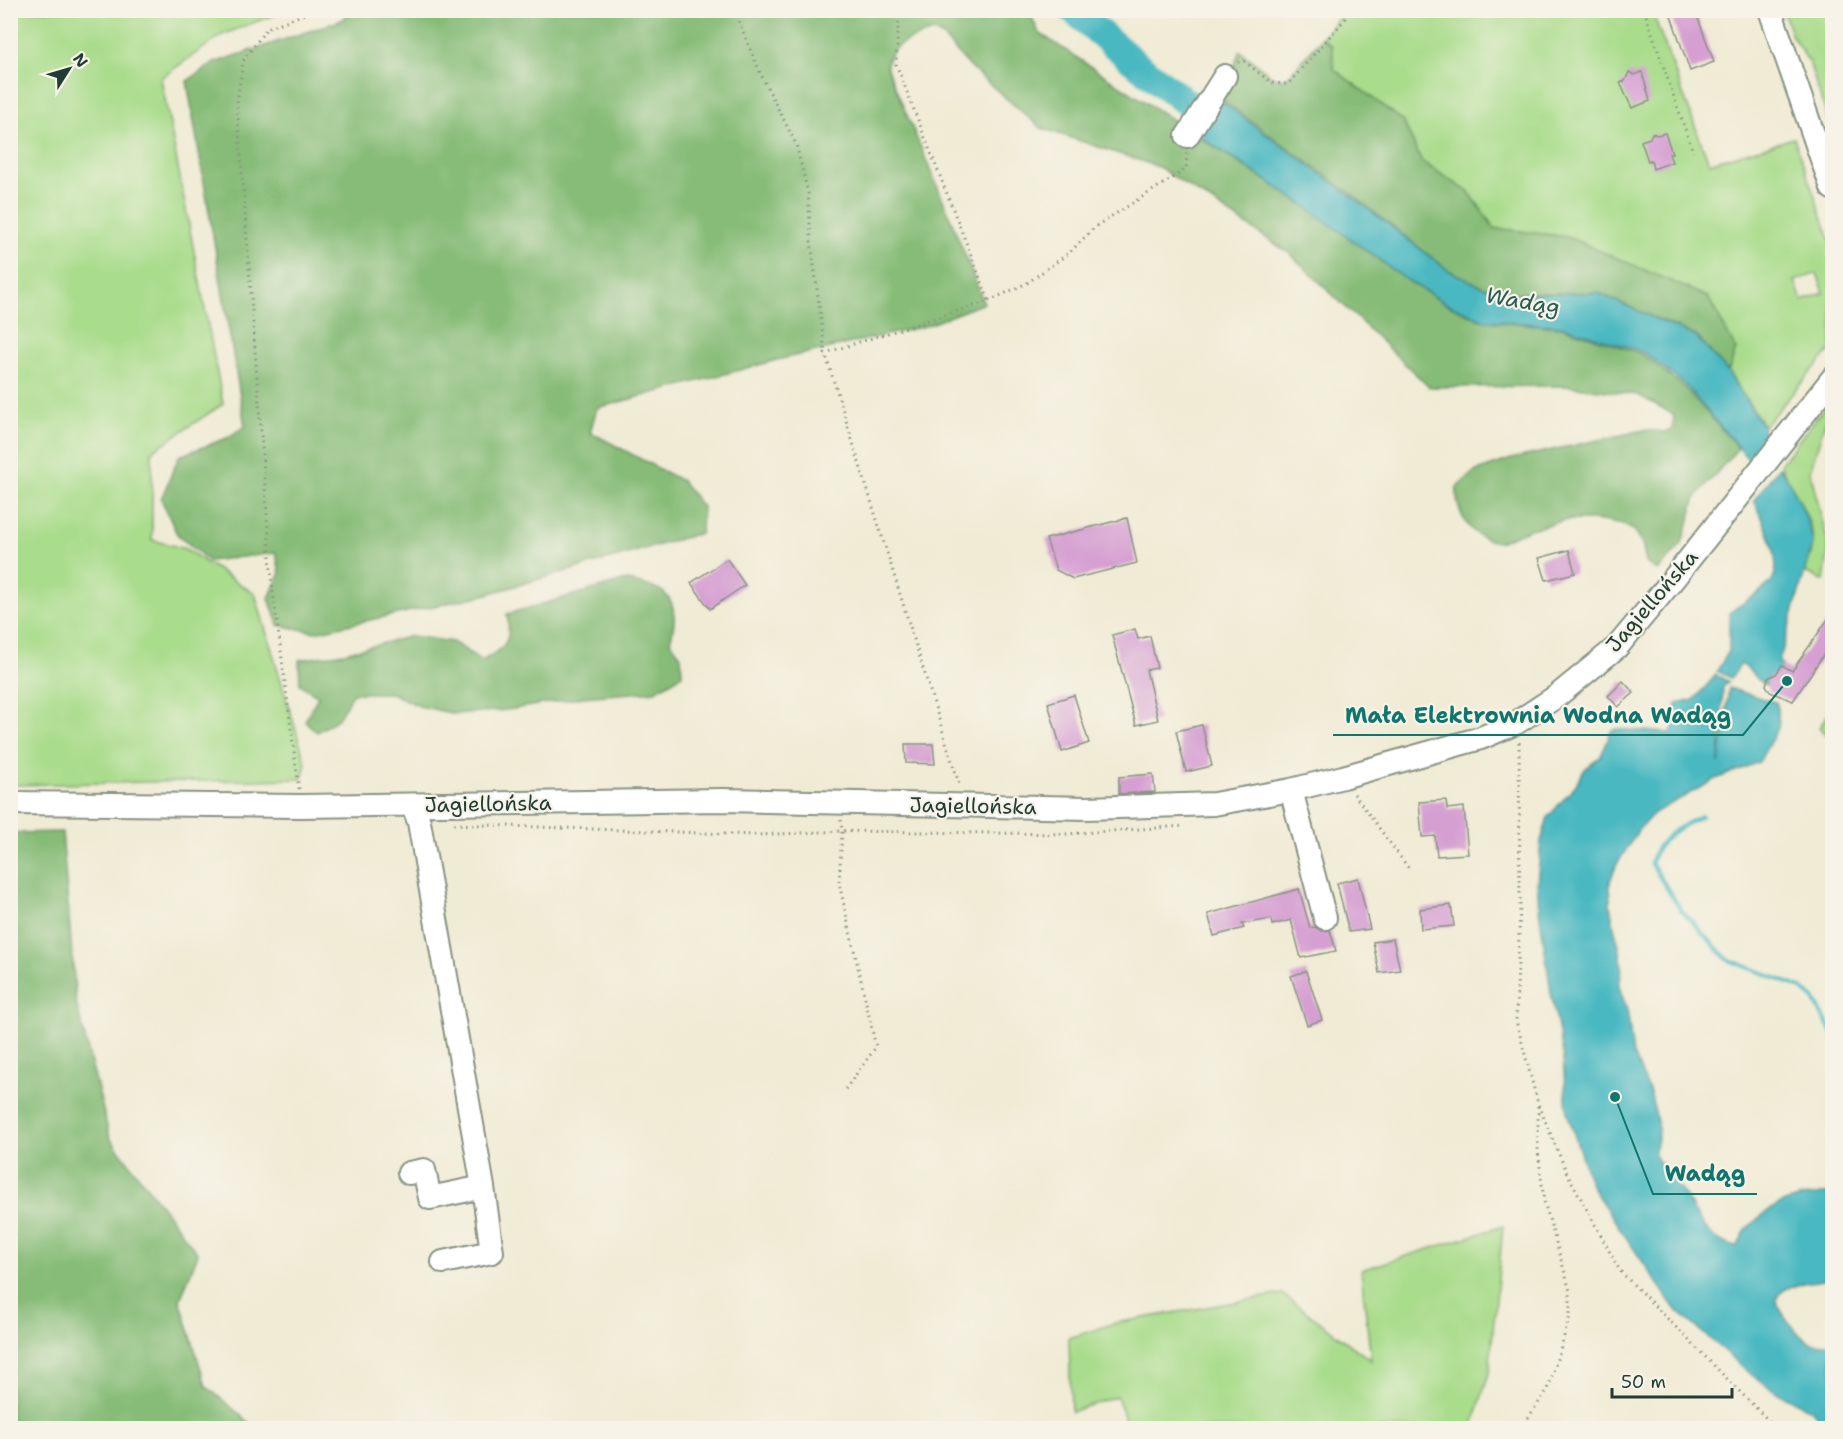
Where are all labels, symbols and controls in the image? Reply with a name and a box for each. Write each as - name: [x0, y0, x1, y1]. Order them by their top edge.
- north arrow: [39, 39, 99, 99]
- text: N: [68, 49, 93, 72]
- water label: Wadąg: [1484, 280, 1562, 322]
- street label: Jagiellońska: [1600, 544, 1704, 658]
- callout: Mała Elektrownia Wodna Wadąg: [1333, 695, 1743, 735]
- text: Mała Elektrownia Wodna Wadąg: [1345, 701, 1731, 730]
- street label: Jagiellońska: [424, 789, 552, 819]
- street label: Jagiellońska: [909, 791, 1037, 821]
- callout: Wadąg: [1653, 1154, 1757, 1194]
- text: Wadąg: [1665, 1159, 1745, 1188]
- scale bar: [1612, 1361, 1732, 1399]
- text: 50 m: [1621, 1370, 1666, 1394]

